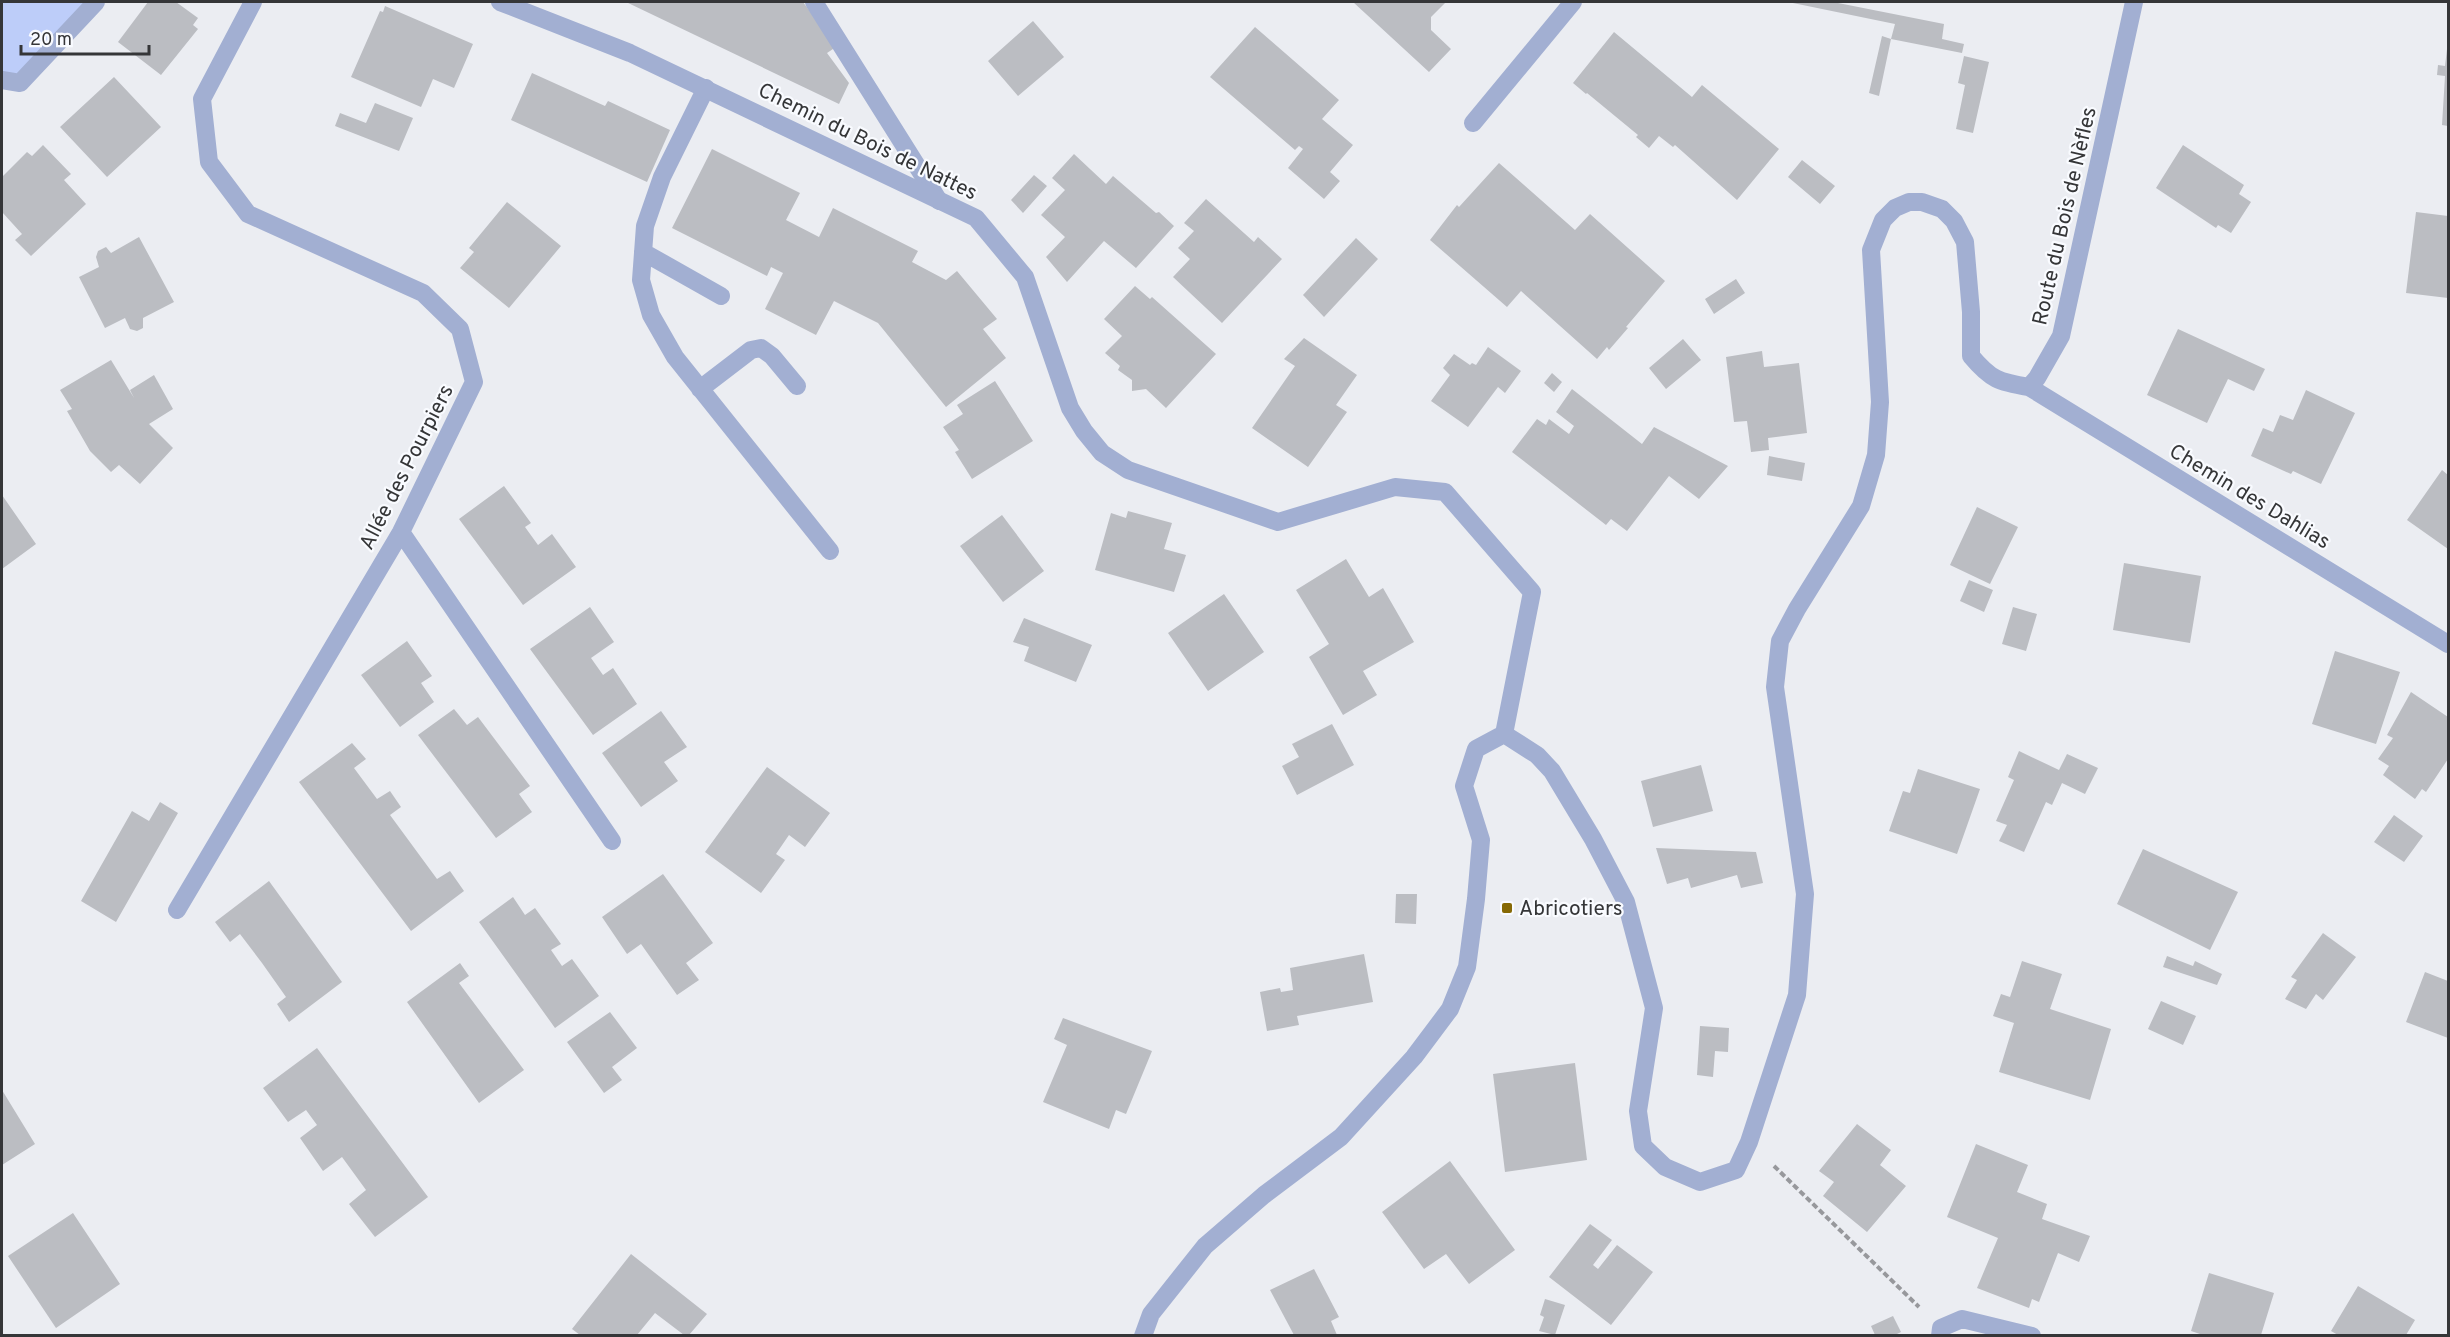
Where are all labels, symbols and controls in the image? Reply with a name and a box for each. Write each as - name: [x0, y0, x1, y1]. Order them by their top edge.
- scale bar: [21, 18, 148, 56]
- text: 20 m: [30, 29, 72, 52]
- street label: Chemin du Bois de Nattes: [753, 77, 981, 207]
- street label: Route du Bois de Nèfles: [2027, 105, 2104, 328]
- street label: Allée des Pourpiers: [354, 380, 461, 555]
- street label: Chemin des Dahlias: [2164, 438, 2335, 556]
- place label: Abricotiers: [1519, 896, 1623, 923]
- marker: Abricotiers: [1500, 901, 1514, 915]

